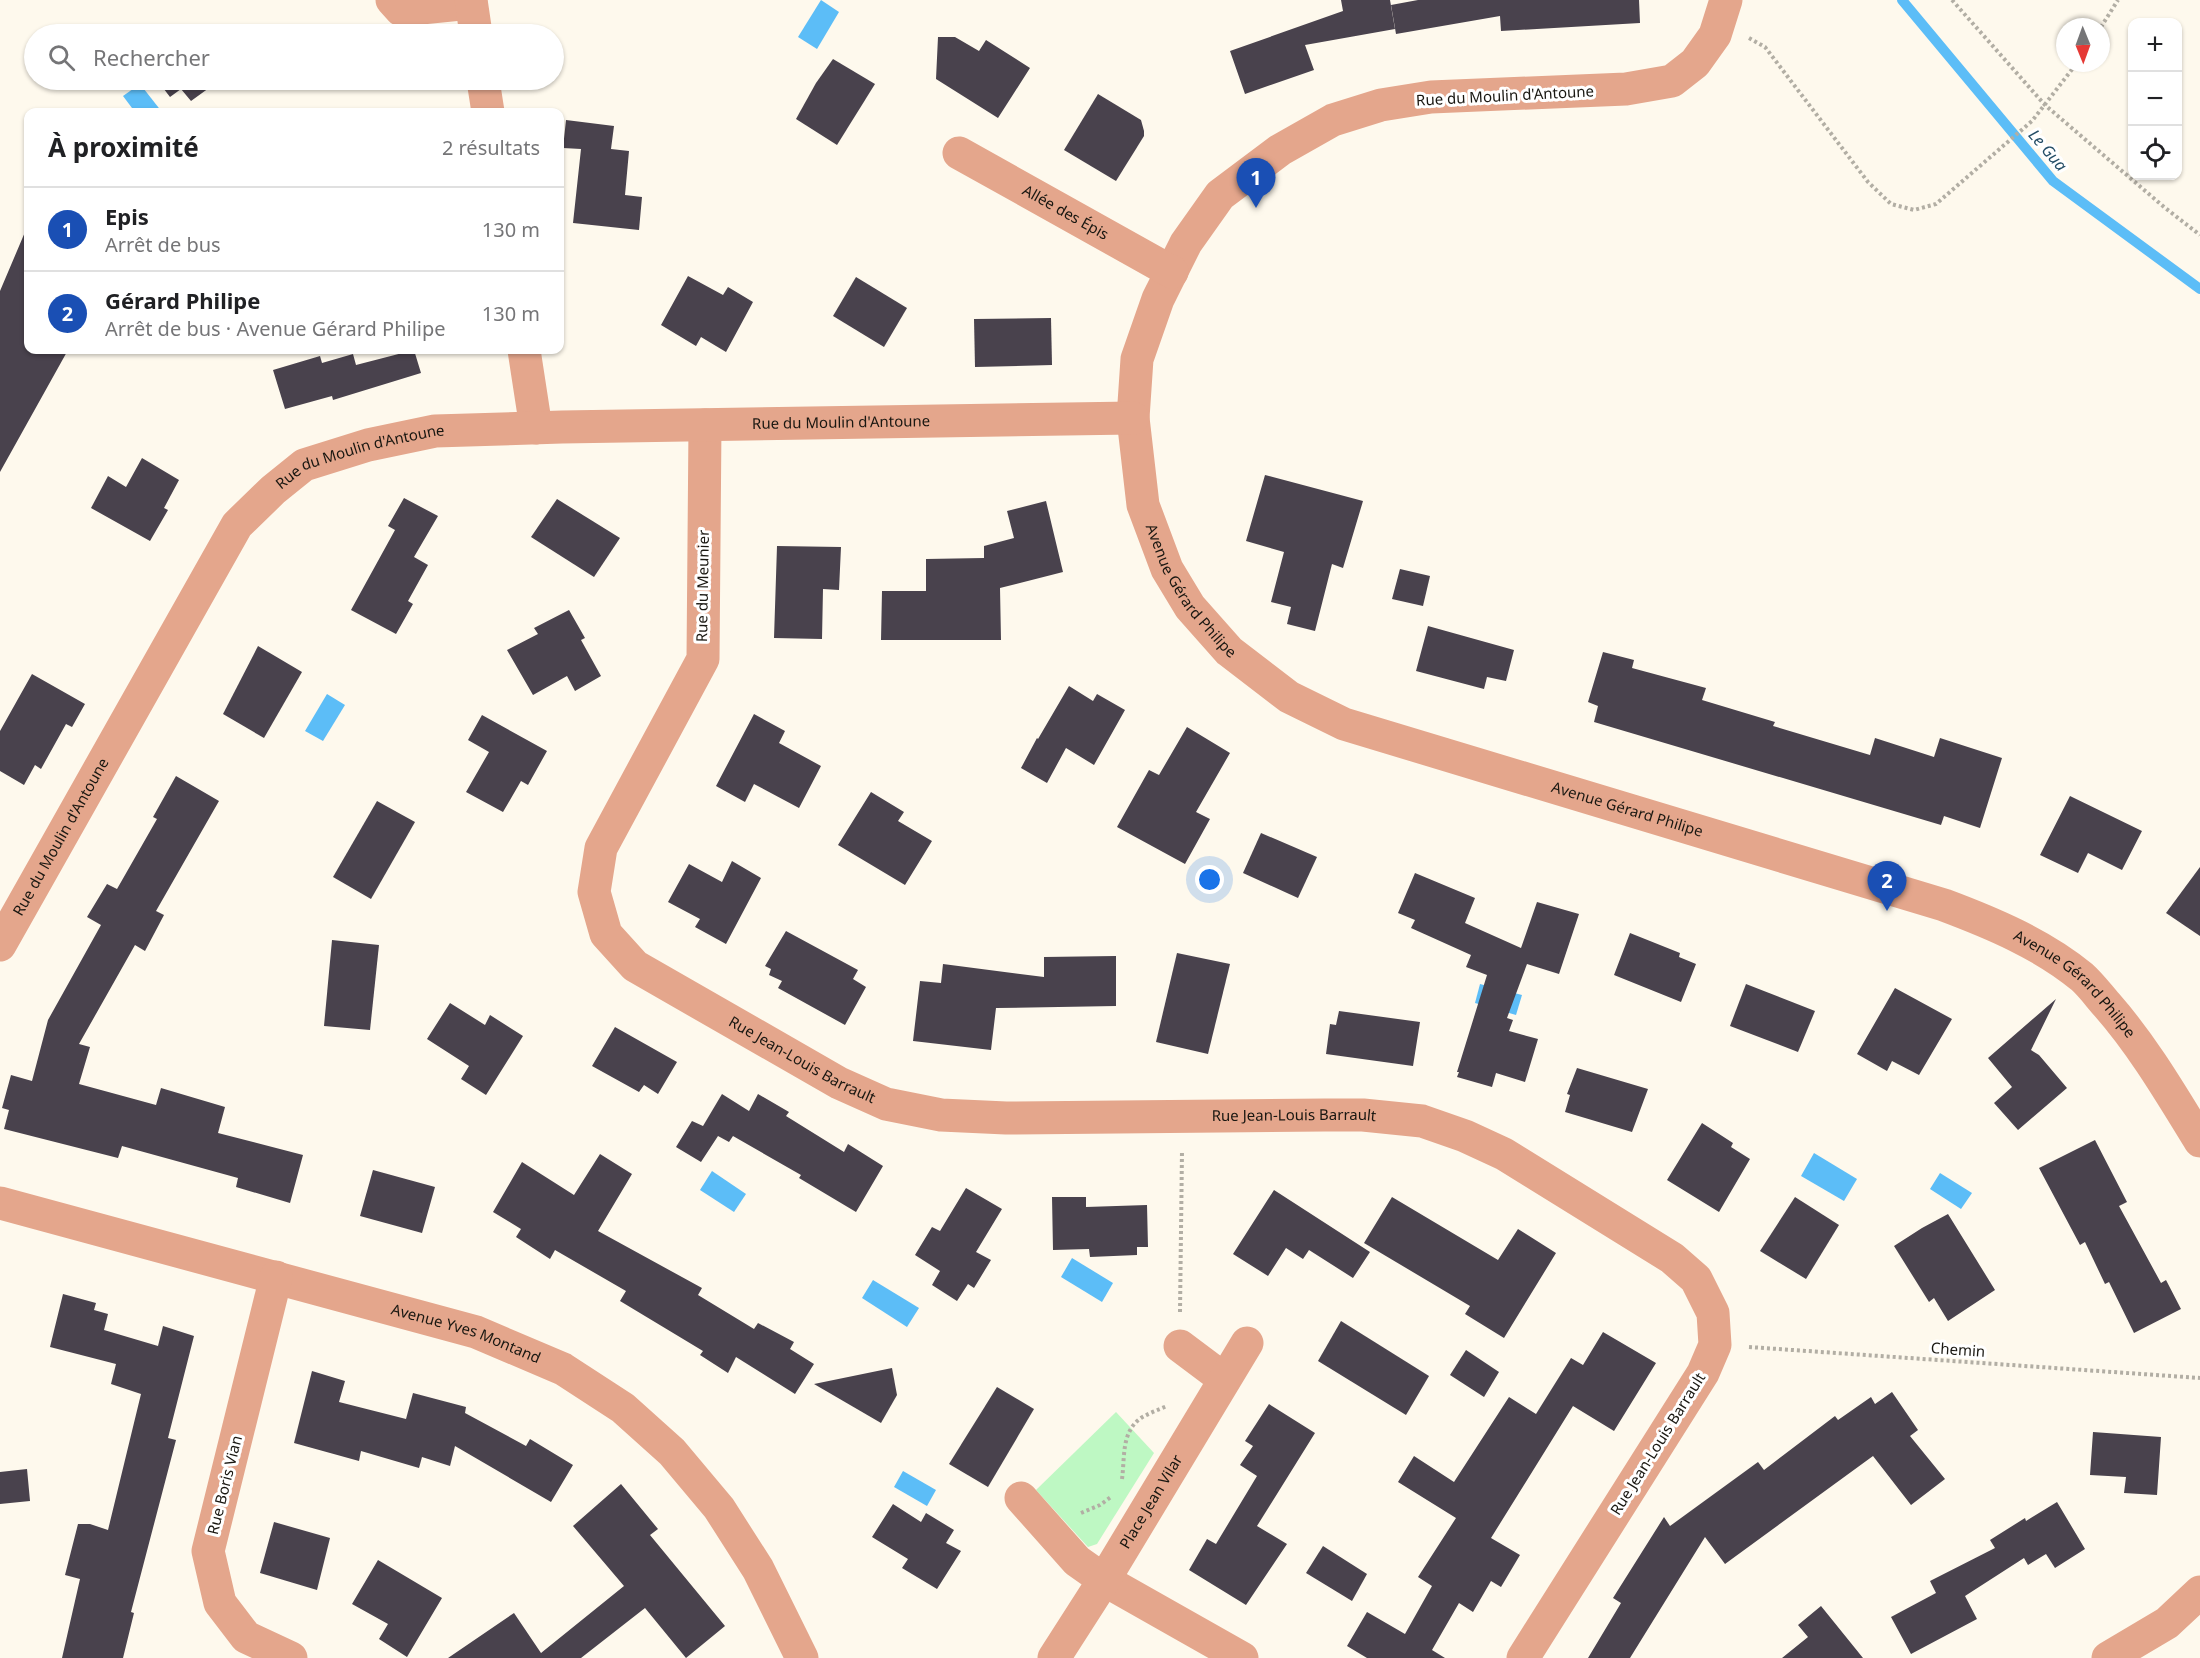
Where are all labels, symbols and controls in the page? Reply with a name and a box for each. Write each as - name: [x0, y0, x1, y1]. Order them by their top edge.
- north arrow: [2056, 18, 2110, 72]
- map controls: [2128, 18, 2182, 180]
- button: +: [2128, 18, 2182, 72]
- search box: [24, 24, 564, 90]
- icon: search: [45, 41, 78, 74]
- text: Rechercher: [93, 42, 210, 72]
- button: −: [2128, 72, 2182, 126]
- street label: Rue du Moulin d'Antoune: [1415, 80, 1594, 110]
- water label: Le Gua: [2024, 124, 2072, 176]
- button: locate: [2128, 126, 2182, 180]
- text: À proximité: [48, 129, 199, 165]
- text: 2 résultats: [442, 134, 540, 161]
- pin: 1: [1236, 158, 1276, 208]
- street label: Allée des Épis: [1019, 180, 1113, 244]
- text: Epis: [105, 201, 149, 231]
- text: 1: [62, 216, 73, 243]
- text: 130 m: [482, 216, 540, 243]
- text: Arrêt de bus: [105, 231, 221, 258]
- text: Gérard Philipe: [105, 285, 260, 315]
- text: 2: [62, 300, 73, 327]
- text: 130 m: [482, 300, 540, 327]
- text: Arrêt de bus · Avenue Gérard Philipe: [105, 315, 446, 342]
- street label: Rue du Moulin d'Antoune: [752, 410, 930, 433]
- street label: Rue du Moulin d'Antoune: [271, 420, 445, 493]
- street label: Avenue Gérard Philipe: [1142, 521, 1241, 662]
- street label: Rue du Meunier: [691, 530, 713, 642]
- street label: Rue du Moulin d'Antoune: [8, 754, 113, 919]
- street label: Avenue Gérard Philipe: [1549, 776, 1706, 841]
- pin: 2: [1868, 862, 1906, 911]
- your location: [1195, 865, 1224, 894]
- street label: Avenue Gérard Philipe: [2011, 925, 2141, 1041]
- street label: Rue Jean-Louis Barrault: [726, 1011, 880, 1107]
- street label: Rue Jean-Louis Barrault: [1212, 1104, 1378, 1125]
- street label: Avenue Yves Montand: [389, 1298, 544, 1367]
- street label: Chemin: [1930, 1337, 1986, 1361]
- street label: Rue Jean-Louis Barrault: [1605, 1368, 1710, 1518]
- street label: Rue Boris Vian: [202, 1433, 246, 1536]
- street label: Place Jean Vilar: [1114, 1450, 1186, 1552]

